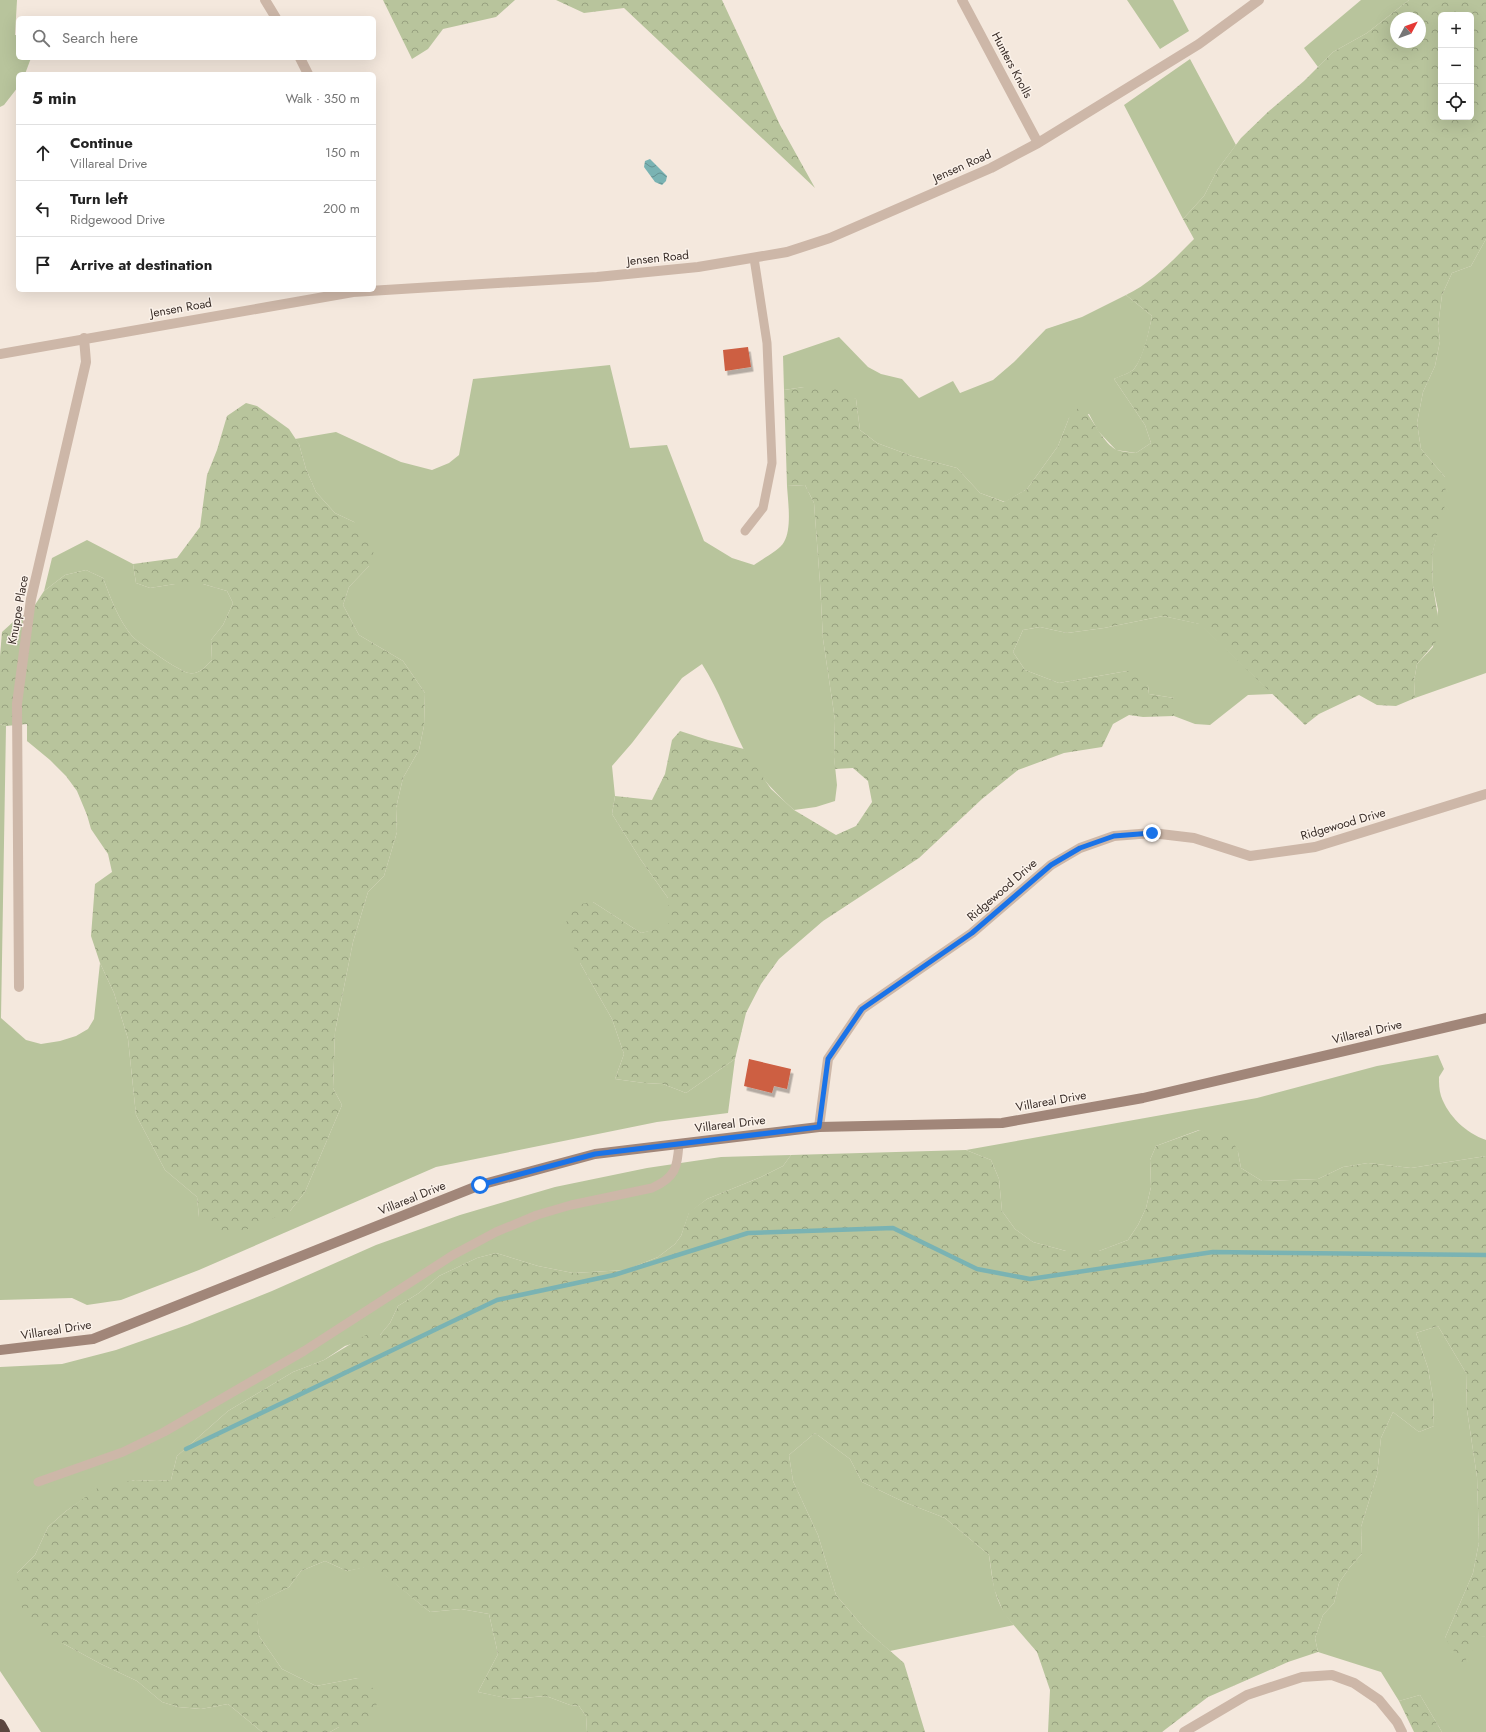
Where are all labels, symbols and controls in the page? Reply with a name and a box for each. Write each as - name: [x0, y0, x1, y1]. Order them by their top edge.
- north arrow: [1390, 12, 1426, 48]
- map controls: [1438, 12, 1474, 120]
- button: +: [1438, 12, 1474, 48]
- search box: [16, 16, 376, 60]
- icon: search: [30, 27, 52, 49]
- text: Search here: [62, 27, 138, 49]
- street label: Hunters Knolls: [987, 29, 1037, 102]
- button: −: [1438, 48, 1474, 84]
- button: locate: [1438, 84, 1474, 120]
- text: 5 min: [32, 86, 76, 110]
- text: Walk · 350 m: [285, 89, 360, 108]
- text: Continue: [70, 132, 133, 154]
- icon: ahead: [32, 142, 54, 164]
- text: 150 m: [325, 143, 360, 162]
- street label: Jensen Road: [928, 145, 994, 188]
- text: Villareal Drive: [70, 154, 147, 173]
- text: Turn left: [70, 188, 128, 210]
- icon: left: [32, 198, 54, 220]
- text: 200 m: [323, 199, 360, 218]
- text: Ridgewood Drive: [70, 210, 165, 229]
- street label: Jensen Road: [624, 246, 690, 270]
- icon: arrive: [32, 254, 54, 276]
- text: Arrive at destination: [70, 254, 212, 276]
- street label: Jensen Road: [147, 294, 213, 323]
- street label: Knuppe Place: [3, 574, 33, 646]
- street label: Ridgewood Drive: [1298, 803, 1388, 845]
- route end: [1143, 824, 1161, 842]
- street label: Ridgewood Drive: [963, 854, 1041, 926]
- street label: Villareal Drive: [1330, 1015, 1404, 1049]
- street label: Villareal Drive: [1014, 1086, 1088, 1116]
- street label: Villareal Drive: [694, 1111, 766, 1137]
- street label: Villareal Drive: [376, 1176, 448, 1220]
- route start: [471, 1176, 489, 1194]
- street label: Villareal Drive: [19, 1316, 93, 1344]

